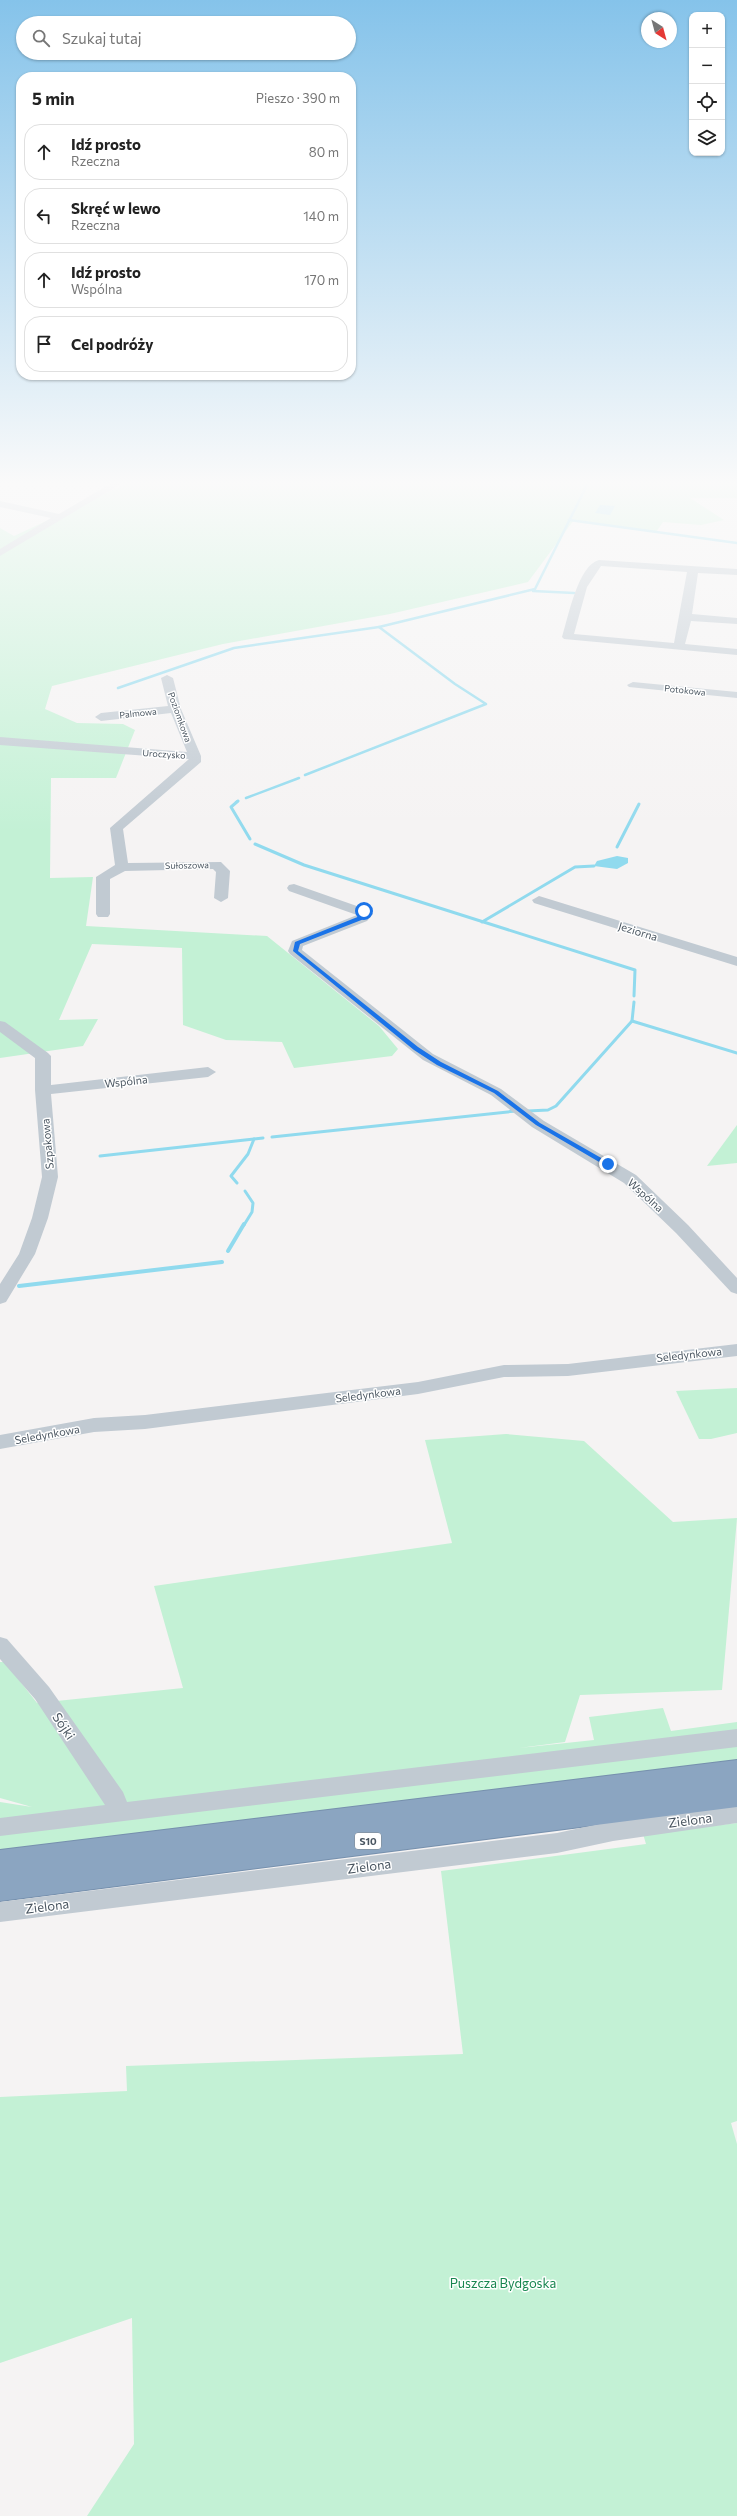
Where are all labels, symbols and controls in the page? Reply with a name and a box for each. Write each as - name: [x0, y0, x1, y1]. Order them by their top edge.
- north arrow: [641, 12, 677, 48]
- map controls: [689, 12, 725, 156]
- button: +: [689, 12, 725, 48]
- search box: [16, 16, 356, 60]
- icon: search: [30, 27, 52, 49]
- text: Szukaj tutaj: [62, 29, 142, 47]
- button: −: [689, 48, 725, 84]
- button: locate: [689, 84, 725, 120]
- text: 5 min: [32, 88, 75, 109]
- text: Pieszo · 390 m: [256, 90, 340, 106]
- button: layers: [689, 120, 725, 156]
- text: Idź prosto: [71, 135, 141, 153]
- icon: ahead: [33, 141, 55, 163]
- text: 80 m: [309, 144, 339, 160]
- text: Rzeczna: [71, 153, 120, 169]
- text: Skręć w lewo: [71, 199, 161, 217]
- icon: left: [33, 205, 55, 227]
- text: 140 m: [303, 208, 339, 224]
- text: Rzeczna: [71, 217, 120, 233]
- text: Idź prosto: [71, 263, 141, 281]
- icon: ahead: [33, 269, 55, 291]
- text: 170 m: [304, 272, 339, 288]
- text: Wspólna: [71, 281, 122, 297]
- icon: arrive: [33, 333, 55, 355]
- text: Cel podróży: [71, 335, 154, 353]
- street label: Potokowa: [664, 682, 707, 698]
- street label: Poziomkowa: [166, 690, 194, 744]
- street label: Palmowa: [119, 706, 158, 720]
- street label: Uroczysko: [142, 747, 186, 761]
- street label: Sułoszowa: [165, 859, 209, 871]
- route start: [355, 902, 373, 920]
- street label: Jeziorna: [617, 919, 659, 944]
- street label: Wspólna: [104, 1072, 148, 1090]
- street label: Szpakowa: [38, 1118, 56, 1170]
- route end: [599, 1155, 617, 1173]
- street label: Wspólna: [626, 1176, 666, 1214]
- street label: Seledynkowa: [656, 1344, 722, 1364]
- street label: Seledynkowa: [335, 1384, 401, 1404]
- street label: Seledynkowa: [13, 1422, 81, 1446]
- street label: Sójki: [49, 1709, 79, 1743]
- street label: Zielona: [667, 1809, 713, 1831]
- road number: S10: [355, 1833, 381, 1849]
- street label: Zielona: [346, 1855, 392, 1877]
- street label: Zielona: [24, 1895, 70, 1917]
- park label: Puszcza Bydgoska: [450, 2275, 556, 2291]

